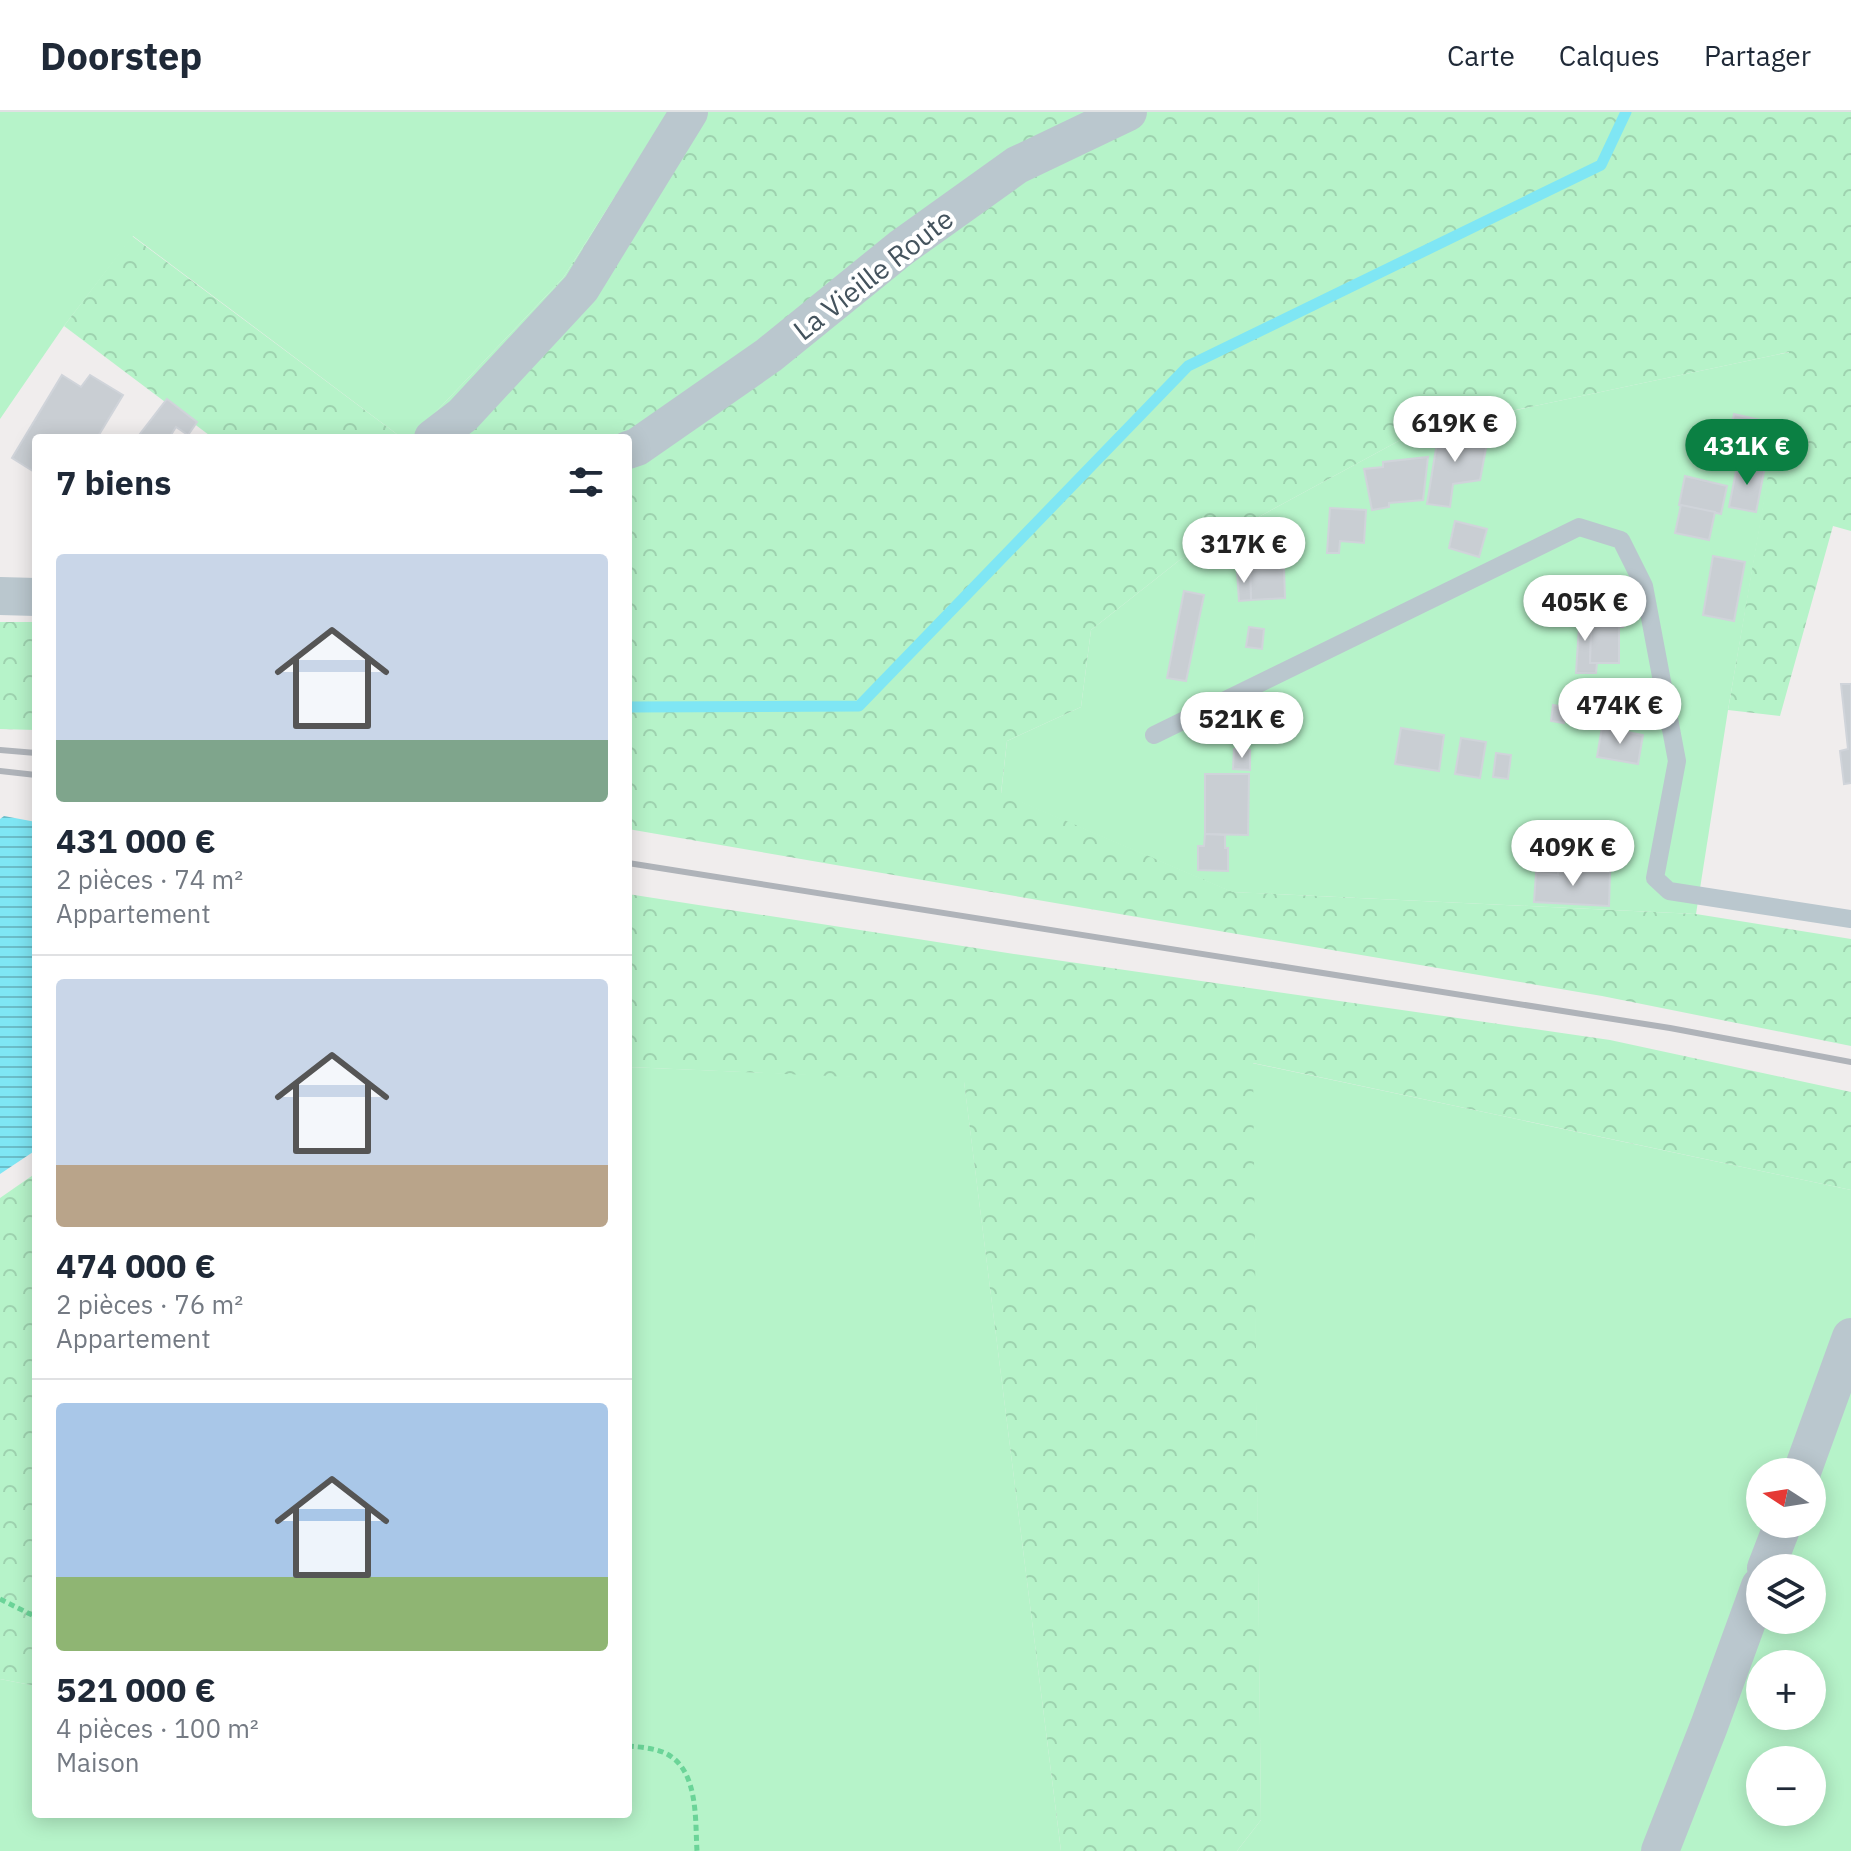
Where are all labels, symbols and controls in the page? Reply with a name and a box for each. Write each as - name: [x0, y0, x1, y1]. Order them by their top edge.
- text: Doorstep: [40, 31, 202, 80]
- text: Carte: [1447, 37, 1515, 74]
- text: Calques: [1559, 37, 1660, 74]
- text: Partager: [1704, 37, 1811, 74]
- street label: La Vieille Route: [785, 200, 961, 348]
- pin: 619K €: [1390, 396, 1520, 464]
- text: 619K €: [1411, 405, 1499, 439]
- pin: 431K €: [1682, 419, 1812, 487]
- text: 431K €: [1703, 428, 1791, 462]
- text: 7 biens: [56, 460, 171, 504]
- icon: filters: [564, 460, 608, 504]
- pin: 317K €: [1179, 517, 1309, 585]
- text: 317K €: [1200, 526, 1288, 560]
- pin: 405K €: [1520, 575, 1650, 643]
- text: 405K €: [1541, 584, 1629, 618]
- icon: home: [260, 606, 404, 750]
- pin: 474K €: [1555, 678, 1685, 746]
- text: 474K €: [1576, 687, 1664, 721]
- pin: 521K €: [1177, 692, 1307, 760]
- text: 521K €: [1198, 701, 1286, 735]
- text: 431 000 €: [56, 818, 216, 862]
- pin: 409K €: [1508, 820, 1638, 888]
- text: 409K €: [1529, 829, 1617, 863]
- text: 2 pièces · 74 m²: [56, 862, 243, 896]
- text: Appartement: [56, 896, 211, 930]
- icon: home: [260, 1031, 404, 1175]
- text: 474 000 €: [56, 1243, 216, 1287]
- text: 2 pièces · 76 m²: [56, 1287, 243, 1321]
- text: Appartement: [56, 1321, 211, 1355]
- icon: home: [260, 1455, 404, 1599]
- north arrow: [1746, 1458, 1826, 1538]
- map controls: [1746, 1458, 1826, 1826]
- button: layers: [1746, 1554, 1826, 1634]
- button: +: [1746, 1650, 1826, 1730]
- text: 521 000 €: [56, 1667, 216, 1711]
- text: 4 pièces · 100 m²: [56, 1711, 259, 1745]
- text: Maison: [56, 1745, 140, 1779]
- button: −: [1746, 1746, 1826, 1826]

